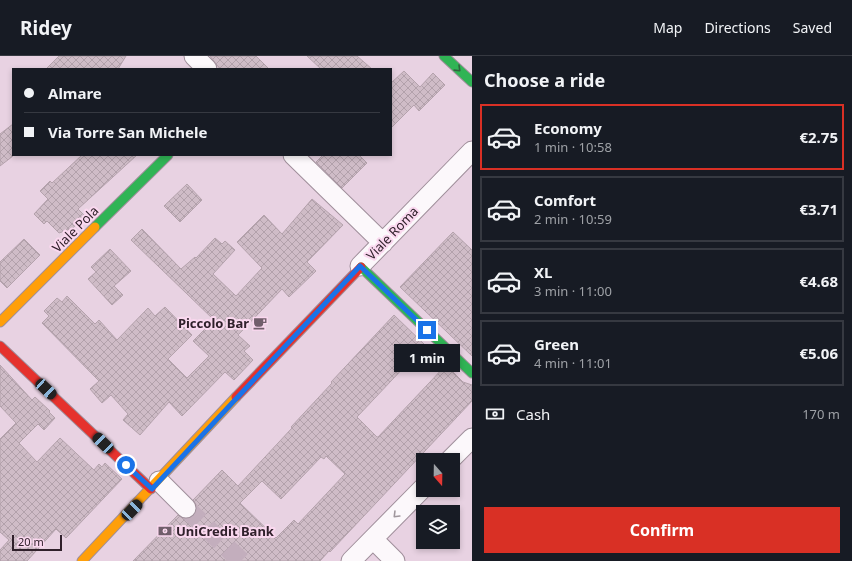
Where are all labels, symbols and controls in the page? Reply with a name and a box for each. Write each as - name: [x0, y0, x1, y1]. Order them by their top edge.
- text: Ridey: [20, 15, 72, 41]
- text: Map: [653, 18, 682, 37]
- text: Directions: [704, 18, 771, 37]
- text: Saved: [793, 18, 832, 37]
- one-way arrow: [453, 64, 461, 72]
- text: Choose a ride: [484, 68, 605, 92]
- text: Almare: [48, 83, 102, 103]
- text: Economy: [534, 118, 602, 138]
- icon: car: [486, 119, 522, 155]
- text: Via Torre San Michele: [48, 122, 207, 142]
- text: €2.75: [799, 127, 838, 147]
- text: 1 min · 10:58: [534, 138, 612, 156]
- text: Comfort: [534, 190, 596, 210]
- icon: car: [486, 191, 522, 227]
- text: €3.71: [799, 199, 838, 219]
- street label: Viale Pola: [48, 202, 102, 256]
- street label: Viale Roma: [362, 202, 422, 264]
- text: 2 min · 10:59: [534, 210, 612, 228]
- text: XL: [534, 262, 552, 282]
- icon: car: [486, 263, 522, 299]
- text: €4.68: [799, 271, 838, 291]
- text: 3 min · 11:00: [534, 282, 612, 300]
- place label: Piccolo Bar: [178, 314, 249, 332]
- cafe icon: Piccolo Bar: [252, 315, 268, 331]
- route end: [418, 321, 436, 339]
- text: Green: [534, 334, 579, 354]
- icon: car: [486, 335, 522, 371]
- text: €5.06: [799, 343, 838, 363]
- callout: 1 min: [394, 344, 460, 372]
- text: 1 min: [409, 349, 445, 367]
- text: 4 min · 11:01: [534, 354, 612, 372]
- car: [33, 376, 59, 402]
- icon: cash: [484, 403, 506, 425]
- text: Cash: [516, 404, 550, 424]
- text: 170 m: [802, 405, 840, 423]
- car: [90, 430, 116, 456]
- north arrow: [416, 453, 460, 497]
- map controls: [416, 453, 460, 549]
- route start: [117, 456, 135, 474]
- car: [119, 497, 145, 523]
- button: layers: [416, 505, 460, 549]
- button: Confirm: [484, 507, 840, 553]
- one-way arrow: [393, 510, 401, 518]
- place label: UniCredit Bank: [176, 522, 275, 540]
- bank icon: UniCredit Bank: [157, 523, 173, 539]
- scale bar: [12, 533, 62, 552]
- text: 20 m: [18, 534, 44, 549]

